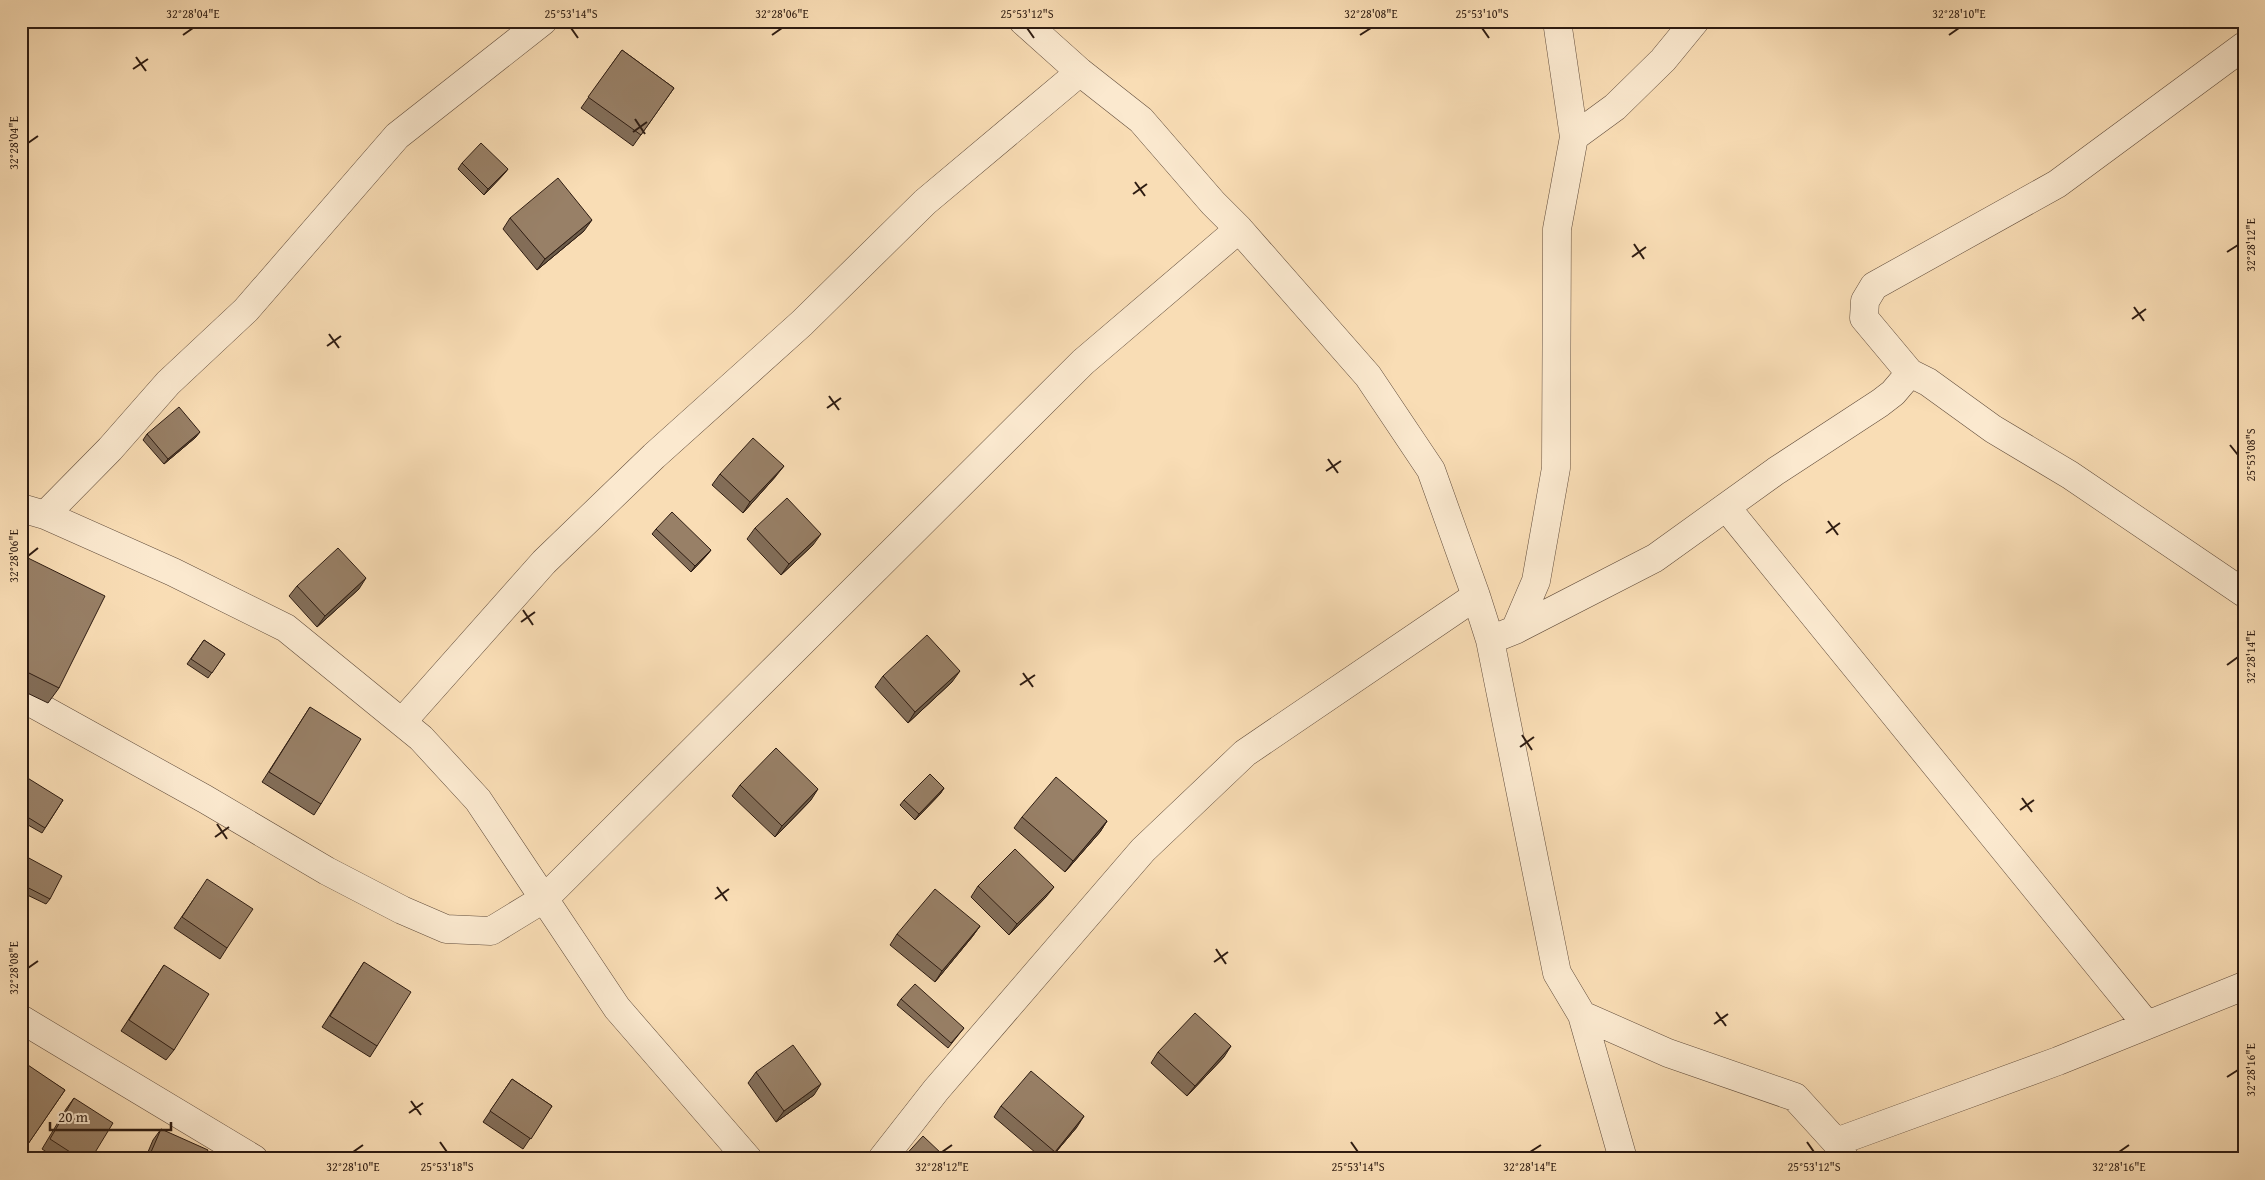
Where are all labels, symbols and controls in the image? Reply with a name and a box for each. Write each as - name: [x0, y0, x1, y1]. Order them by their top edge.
- text: 32°28'04"E: [166, 5, 220, 22]
- text: 25°53'14"S: [544, 5, 598, 22]
- text: 32°28'06"E: [755, 5, 809, 22]
- text: 25°53'12"S: [1000, 5, 1054, 22]
- text: 32°28'08"E: [1344, 5, 1398, 22]
- text: 25°53'10"S: [1455, 5, 1509, 22]
- text: 32°28'10"E: [1932, 5, 1986, 22]
- text: 32°28'04"E: [5, 116, 22, 170]
- text: 32°28'12"E: [2242, 218, 2259, 272]
- text: 25°53'08"S: [2242, 428, 2259, 482]
- text: 32°28'06"E: [5, 529, 22, 583]
- text: 32°28'14"E: [2242, 630, 2259, 684]
- text: 32°28'08"E: [5, 941, 22, 995]
- text: 32°28'16"E: [2242, 1043, 2259, 1097]
- scale bar: [50, 1100, 171, 1132]
- text: 20 m: [58, 1106, 89, 1127]
- text: 32°28'10"E: [326, 1158, 380, 1175]
- text: 25°53'18"S: [420, 1158, 474, 1175]
- text: 32°28'12"E: [915, 1158, 969, 1175]
- text: 25°53'14"S: [1331, 1158, 1385, 1175]
- text: 32°28'14"E: [1503, 1158, 1557, 1175]
- text: 25°53'12"S: [1787, 1158, 1841, 1175]
- text: 32°28'16"E: [2092, 1158, 2146, 1175]

